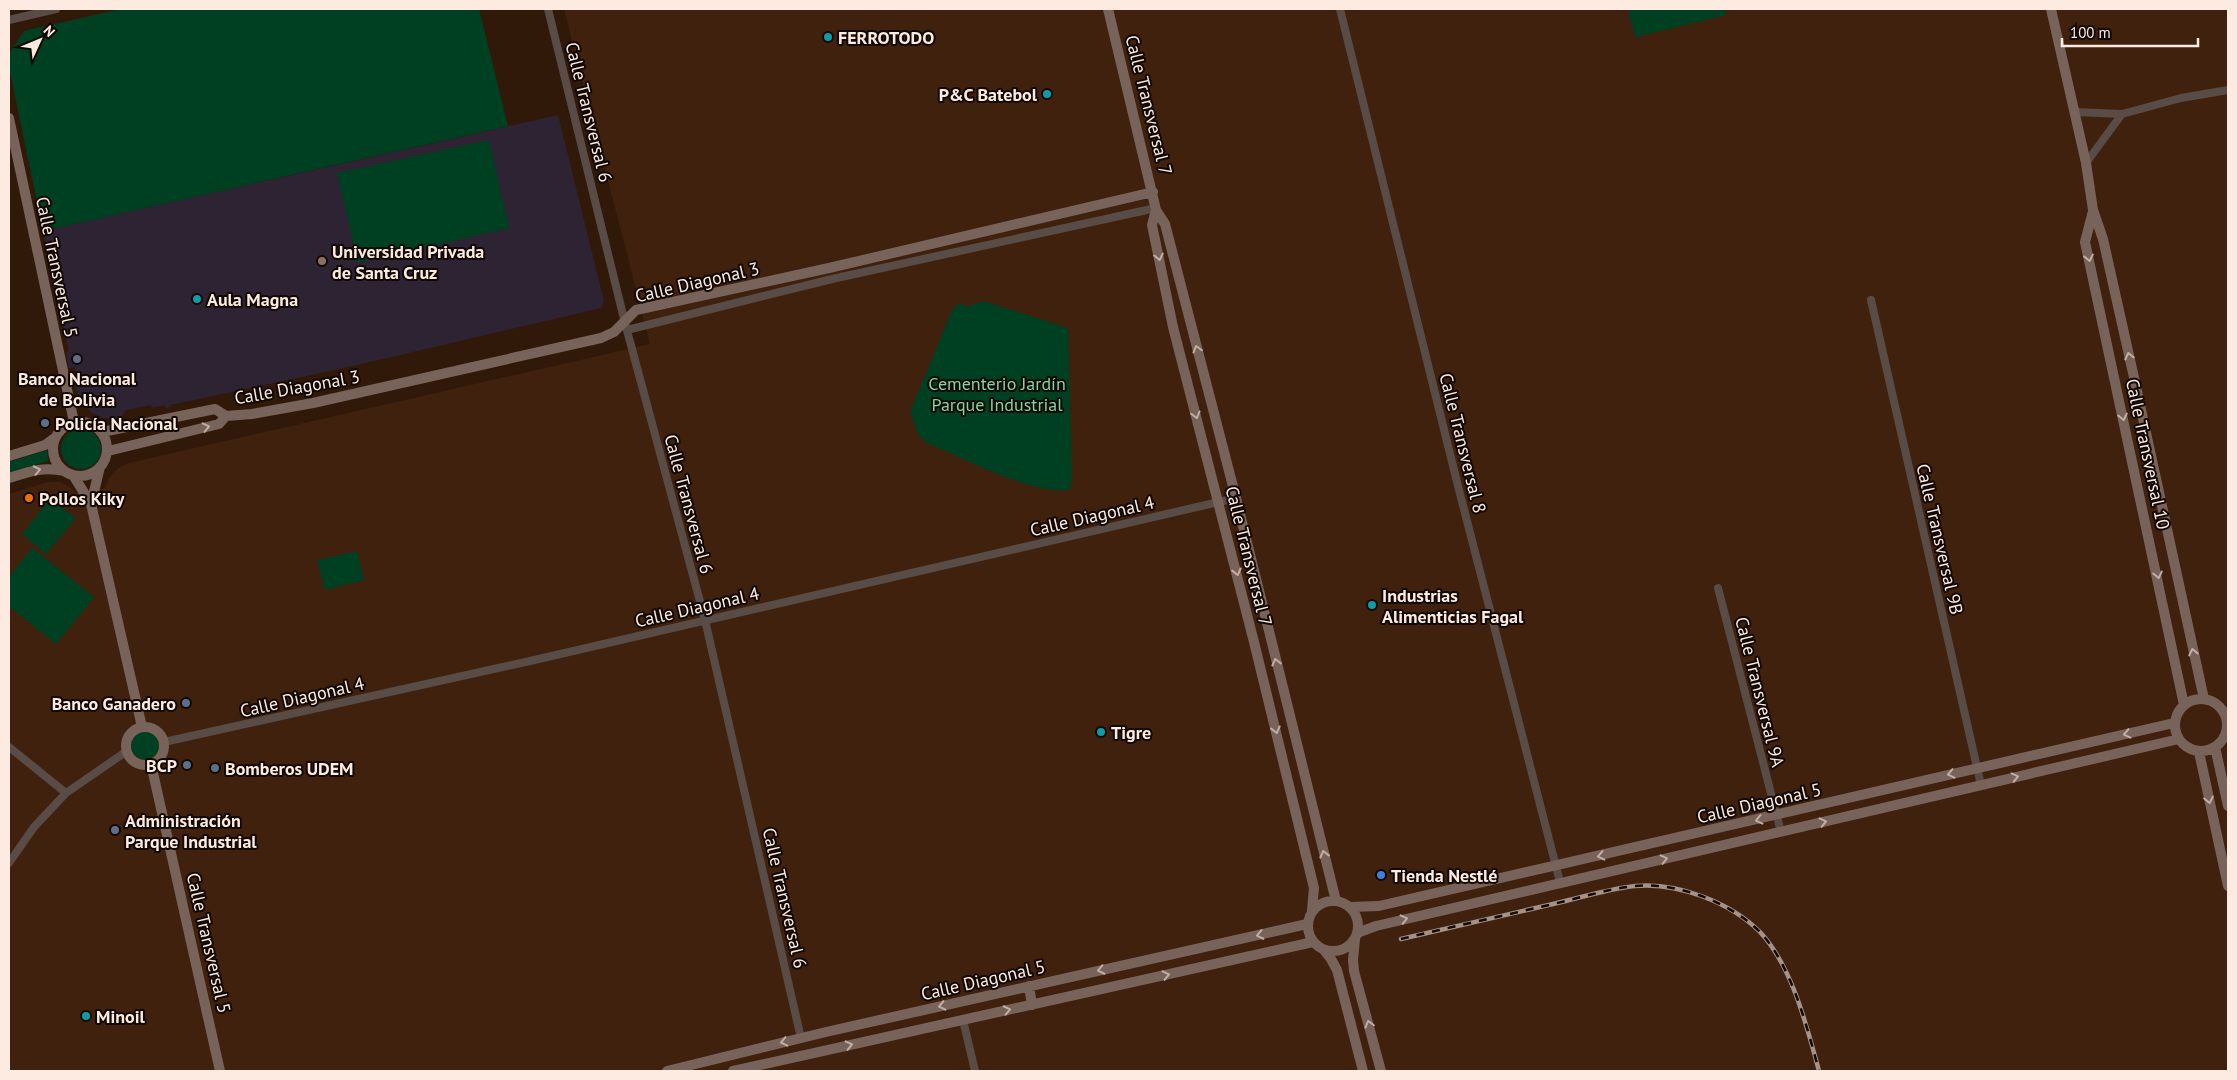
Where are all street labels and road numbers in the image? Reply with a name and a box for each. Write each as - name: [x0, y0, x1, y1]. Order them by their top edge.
- street label: Calle Transversal 7: [1120, 33, 1178, 177]
- street label: Calle Transversal 6: [560, 40, 618, 184]
- street label: Calle Transversal 5: [31, 194, 83, 340]
- street label: Calle Diagonal 3: [633, 257, 761, 307]
- street label: Calle Diagonal 3: [233, 365, 361, 409]
- street label: Calle Transversal 8: [1434, 371, 1492, 515]
- street label: Calle Transversal 10: [2121, 377, 2175, 532]
- street label: Calle Transversal 6: [659, 432, 719, 576]
- street label: Calle Transversal 9B: [1911, 461, 1969, 617]
- street label: Calle Transversal 7: [1220, 484, 1278, 628]
- street label: Calle Diagonal 4: [1028, 490, 1157, 541]
- street label: Calle Diagonal 4: [633, 581, 762, 632]
- street label: Calle Transversal 9A: [1730, 614, 1790, 770]
- street label: Calle Diagonal 4: [238, 671, 367, 722]
- street label: Calle Diagonal 5: [1695, 778, 1823, 828]
- street label: Calle Transversal 6: [758, 826, 812, 970]
- street label: Calle Transversal 5: [182, 871, 236, 1015]
- street label: Calle Diagonal 5: [919, 955, 1047, 1005]

